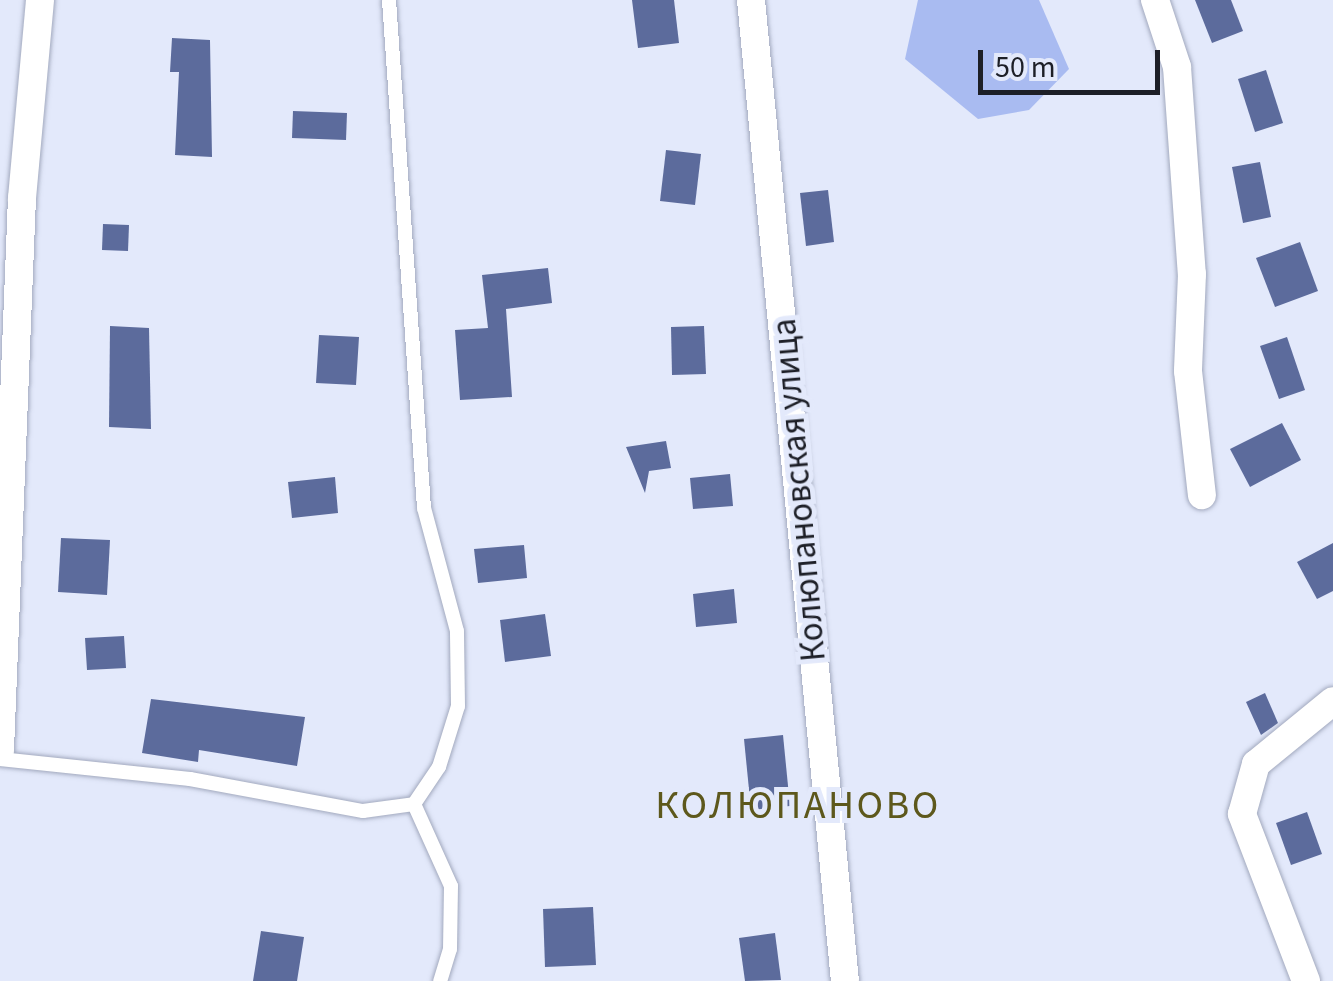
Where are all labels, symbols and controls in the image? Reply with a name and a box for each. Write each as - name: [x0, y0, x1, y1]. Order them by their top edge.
- scale bar: [983, 30, 1166, 92]
- text: 50 m: [995, 46, 1056, 89]
- street label: Колюпановская улица: [763, 317, 835, 663]
- district label: КОЛЮПАНОВО: [655, 782, 941, 830]

